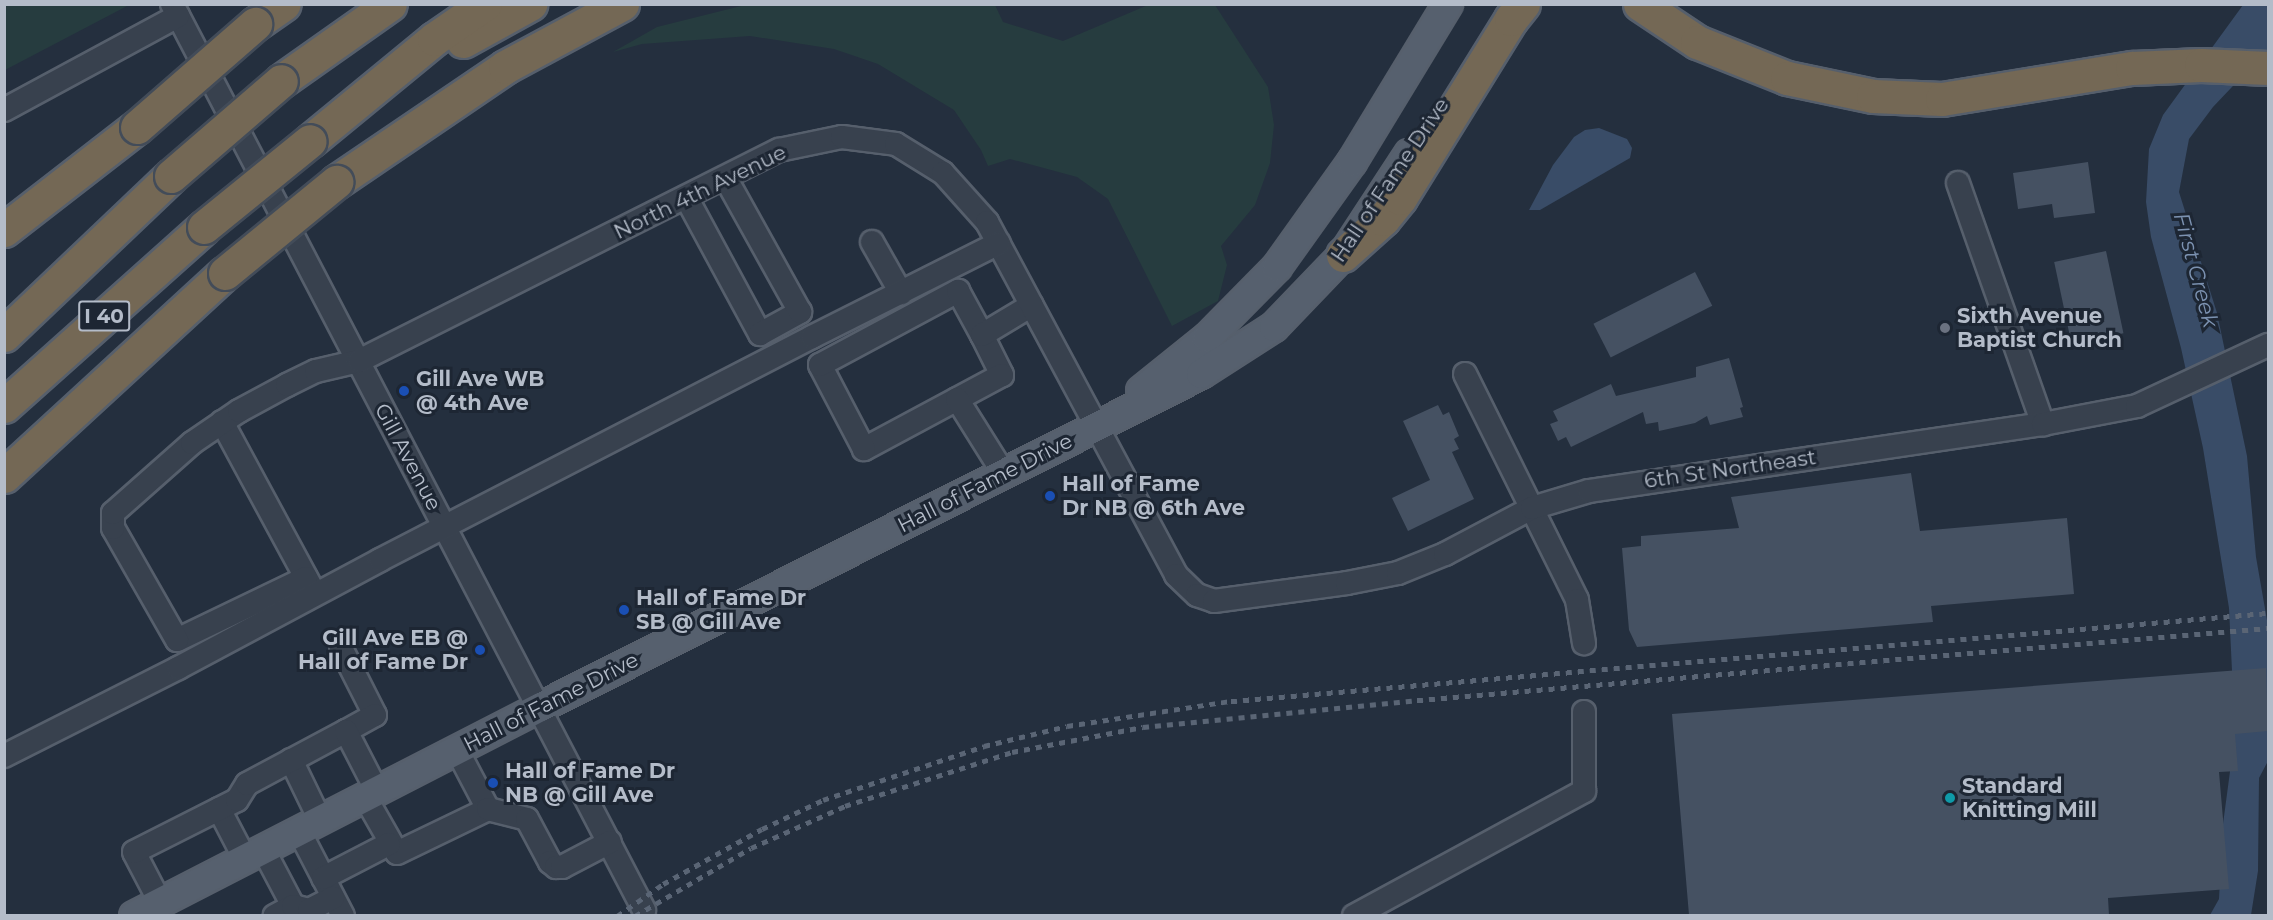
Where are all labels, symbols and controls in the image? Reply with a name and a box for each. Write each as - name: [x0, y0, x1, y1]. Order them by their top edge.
- street label: Hall of Fame Drive: [1326, 93, 1454, 267]
- street label: North 4th Avenue: [610, 139, 790, 245]
- water label: First Creek: [2168, 210, 2224, 330]
- road number: I 40: [77, 299, 131, 333]
- place label: Sixth Avenue Baptist Church: [1957, 303, 2122, 353]
- marker: Sixth Avenue Baptist Church: [1938, 321, 1952, 335]
- place label: Gill Ave WB @ 4th Ave: [416, 366, 544, 416]
- marker: Gill Ave WB @ 4th Ave: [397, 384, 411, 398]
- street label: Gill Avenue: [369, 399, 447, 515]
- street label: Hall of Fame Drive: [893, 428, 1077, 538]
- street label: 6th St Northeast: [1642, 444, 1818, 494]
- place label: Hall of Fame Dr NB @ 6th Ave: [1062, 471, 1245, 521]
- marker: Hall of Fame Dr NB @ 6th Ave: [1043, 489, 1057, 503]
- place label: Hall of Fame Dr SB @ Gill Ave: [636, 585, 806, 635]
- marker: Hall of Fame Dr SB @ Gill Ave: [617, 603, 631, 617]
- place label: Gill Ave EB @ Hall of Fame Dr: [298, 625, 468, 675]
- marker: Gill Ave EB @ Hall of Fame Dr: [473, 643, 487, 657]
- street label: Hall of Fame Drive: [459, 647, 643, 757]
- place label: Hall of Fame Dr NB @ Gill Ave: [505, 758, 675, 808]
- place label: Standard Knitting Mill: [1962, 773, 2097, 823]
- marker: Hall of Fame Dr NB @ Gill Ave: [486, 776, 500, 790]
- marker: Standard Knitting Mill: [1943, 791, 1957, 805]

